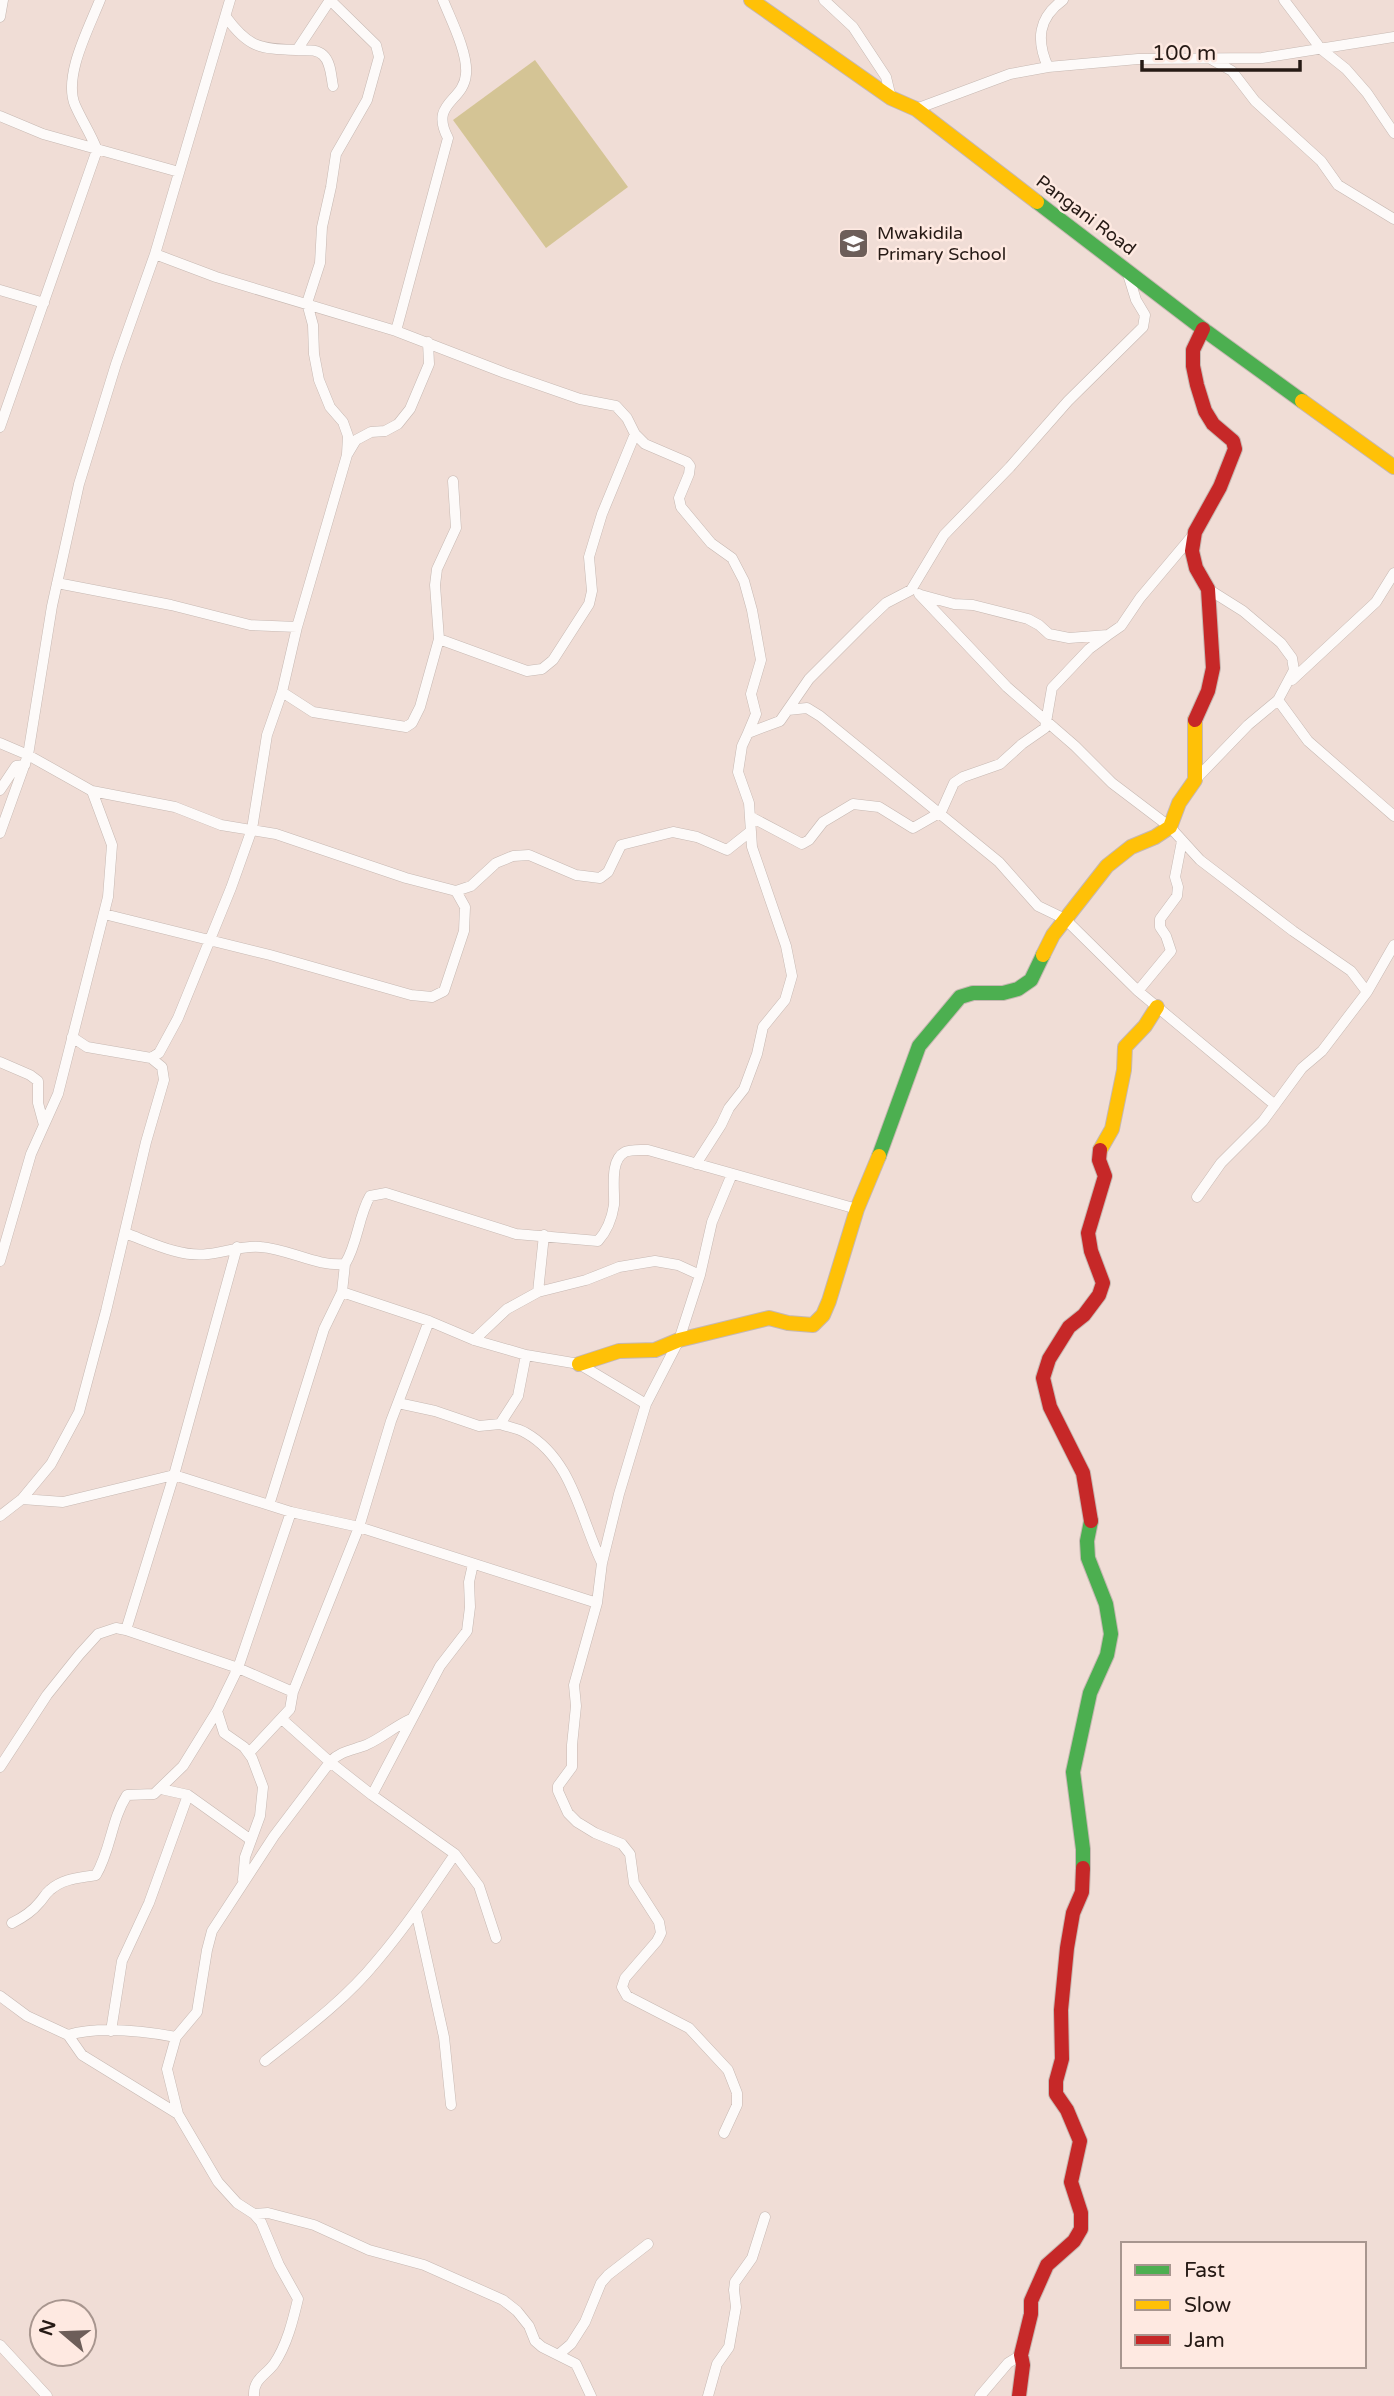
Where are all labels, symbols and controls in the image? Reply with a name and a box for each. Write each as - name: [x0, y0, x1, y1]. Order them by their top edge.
- scale bar: [1142, 28, 1300, 72]
- text: 100 m: [1152, 41, 1216, 66]
- street label: Pangani Road: [1032, 170, 1140, 260]
- place label: Mwakidila Primary School: [877, 222, 1006, 265]
- school or university icon: Mwakidila Primary School: [837, 226, 871, 260]
- legend: [1121, 2242, 1366, 2368]
- text: Fast: [1184, 2258, 1225, 2283]
- text: Slow: [1184, 2293, 1232, 2318]
- north arrow: [28, 2298, 98, 2368]
- text: N: [35, 2317, 61, 2339]
- text: Jam: [1184, 2328, 1225, 2353]

